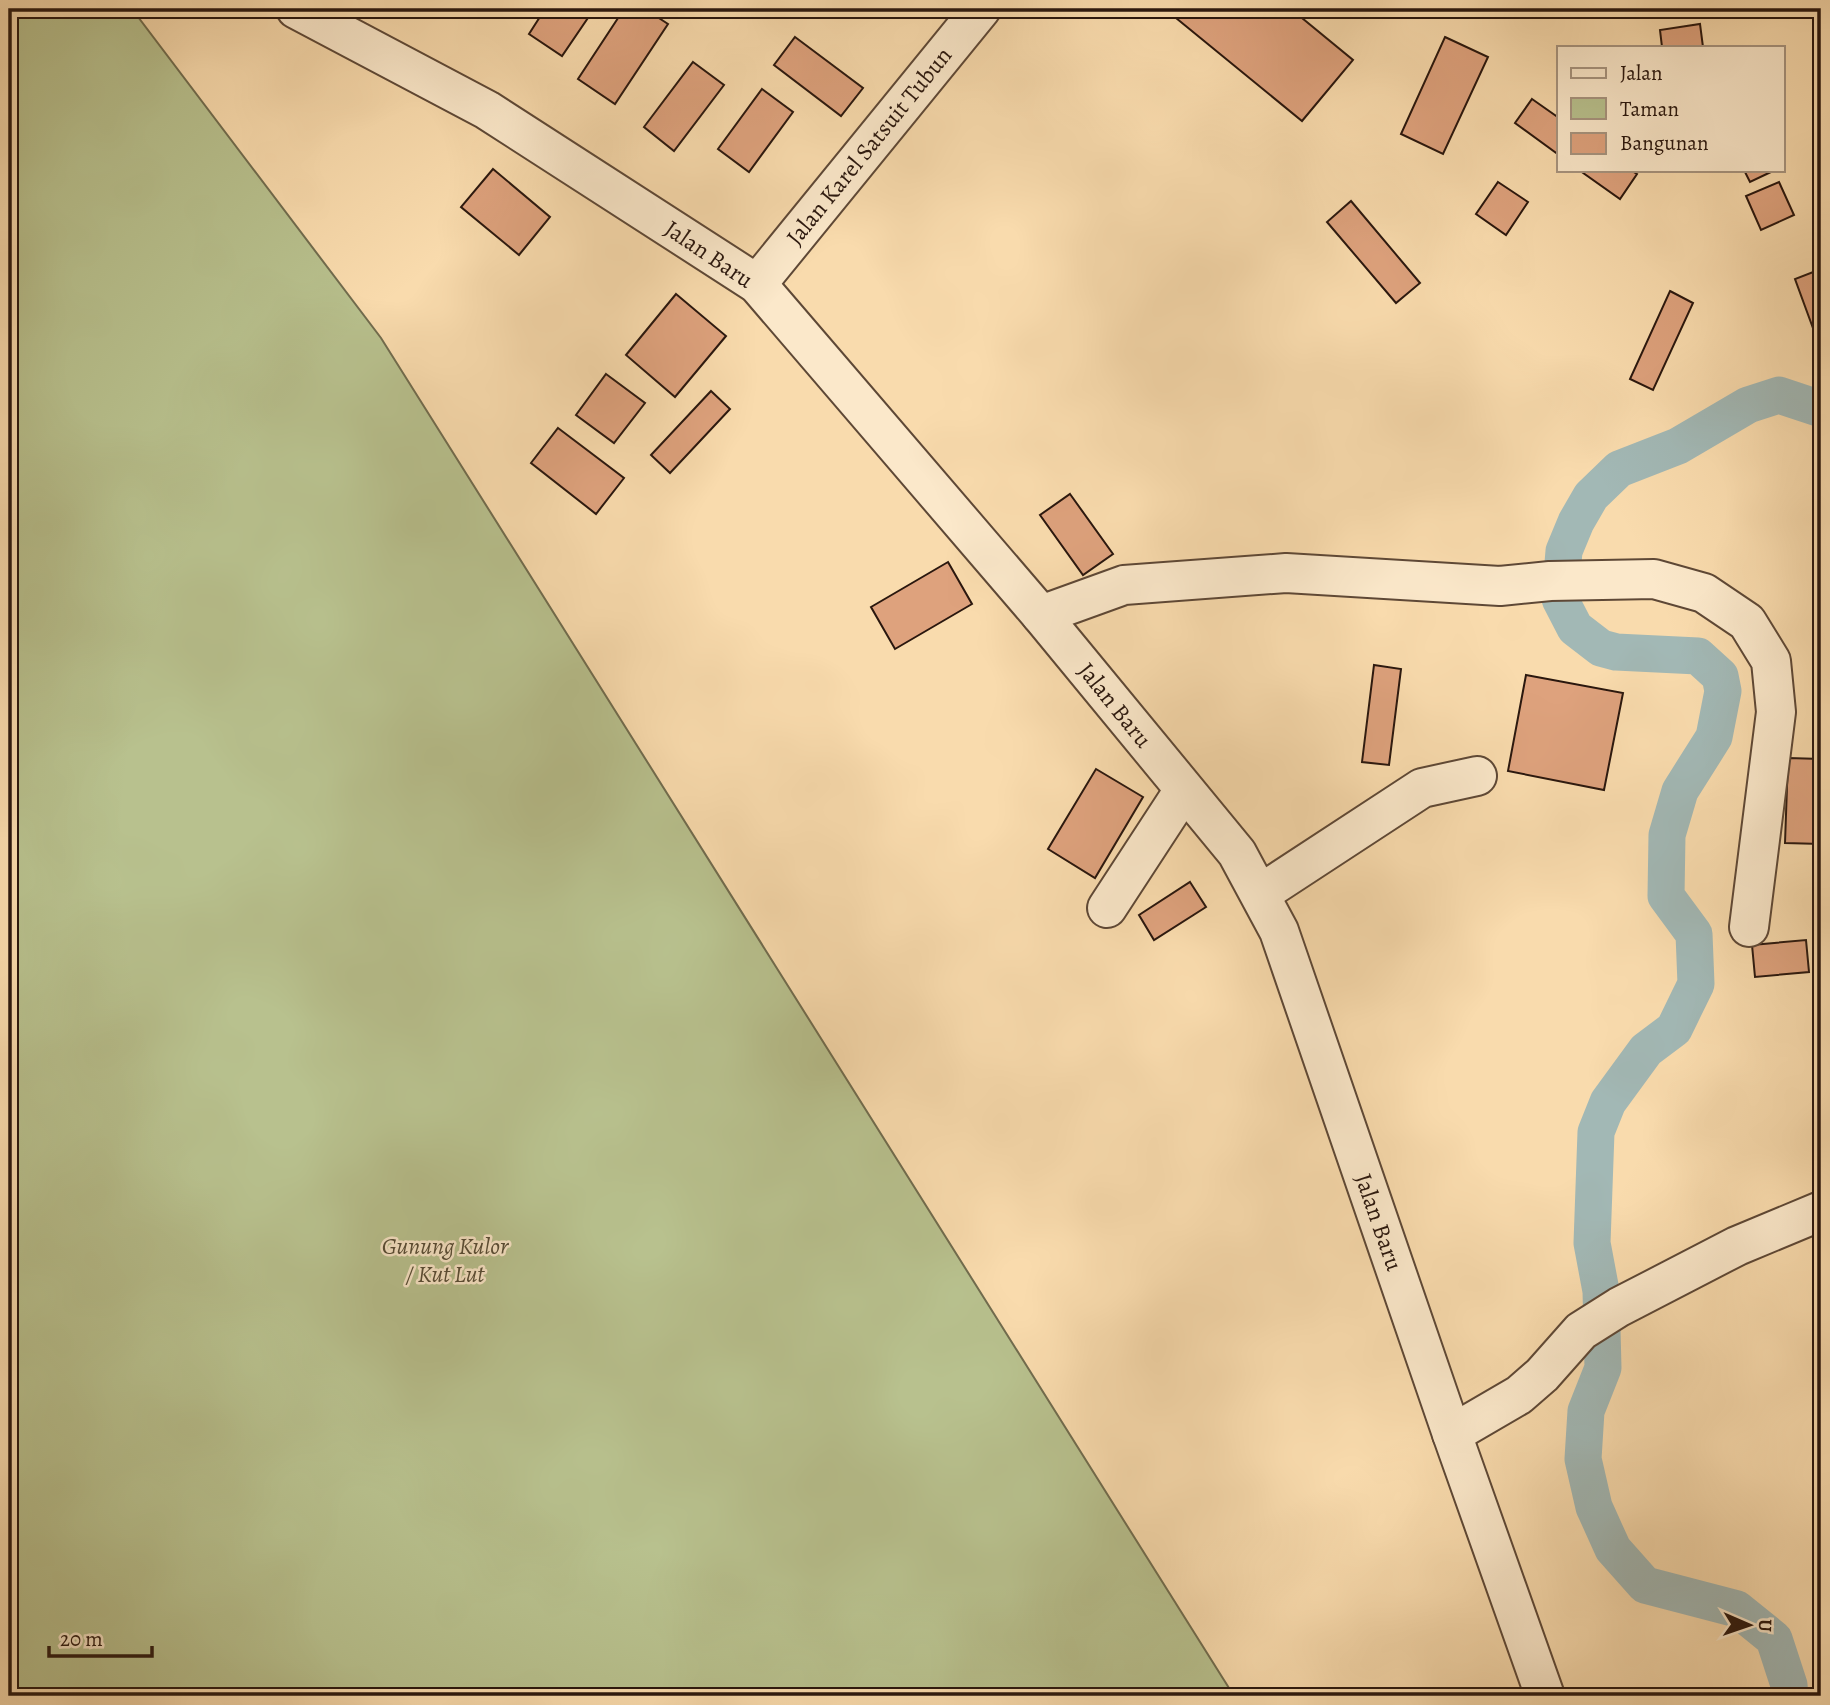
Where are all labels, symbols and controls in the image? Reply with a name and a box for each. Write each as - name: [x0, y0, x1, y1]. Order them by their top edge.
- street label: Jalan Karel Satsuit Tubun: [779, 40, 959, 252]
- legend: [1557, 46, 1784, 172]
- text: Jalan: [1620, 59, 1662, 87]
- text: Taman: [1620, 95, 1679, 123]
- text: Bangunan: [1620, 129, 1709, 157]
- street label: Jalan Baru: [658, 213, 760, 295]
- street label: Jalan Baru: [1071, 656, 1159, 754]
- street label: Jalan Baru: [1347, 1169, 1411, 1275]
- park label: Gunung Kulor / Kut Lut: [382, 1230, 509, 1290]
- north arrow: [1714, 1590, 1784, 1660]
- scale bar: [49, 1614, 152, 1658]
- text: U: [1752, 1619, 1778, 1633]
- text: 20 m: [60, 1625, 103, 1653]

